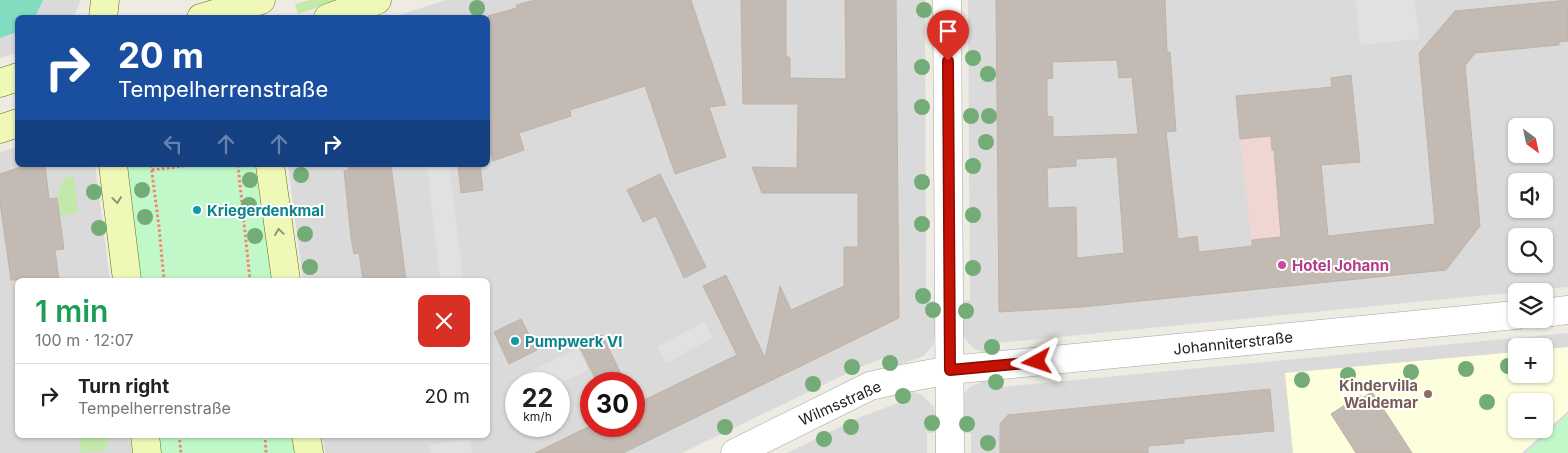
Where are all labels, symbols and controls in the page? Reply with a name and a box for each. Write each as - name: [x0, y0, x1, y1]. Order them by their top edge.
- pin: [927, 10, 969, 61]
- icon: arrive: [934, 17, 962, 45]
- text: 20 m: [118, 34, 204, 76]
- icon: right: [35, 35, 100, 100]
- text: Tempelherrenstraße: [118, 76, 328, 102]
- north arrow: [1508, 118, 1552, 162]
- map controls: [1508, 118, 1553, 438]
- icon: left: [159, 130, 187, 158]
- icon: ahead: [212, 130, 240, 158]
- icon: ahead: [265, 130, 293, 158]
- icon: right: [318, 130, 346, 158]
- button: sound: [1508, 173, 1553, 218]
- one-way arrow: [111, 197, 122, 205]
- place label: Kriegerdenkmal: [207, 201, 324, 220]
- marker: Kriegerdenkmal: [191, 204, 203, 216]
- one-way arrow: [274, 227, 285, 235]
- button: search: [1508, 228, 1553, 273]
- place label: Hotel Johann: [1292, 256, 1389, 275]
- marker: Hotel Johann: [1276, 259, 1288, 271]
- button: layers: [1508, 283, 1553, 328]
- text: 1 min: [35, 293, 108, 329]
- button: close: [418, 295, 470, 347]
- street label: Johanniterstraße: [1172, 327, 1294, 359]
- text: 100 m · 12:07: [35, 330, 134, 350]
- place label: Pumpwerk VI: [525, 332, 623, 351]
- marker: Pumpwerk VI: [509, 335, 521, 347]
- position arrow: [1010, 335, 1062, 387]
- button: +: [1508, 338, 1553, 383]
- speed limit sign: 30: [580, 372, 645, 437]
- text: Turn right: [78, 375, 169, 398]
- street label: Wilmsstraße: [796, 376, 884, 430]
- place label: Kindervilla Waldemar: [1339, 376, 1418, 412]
- icon: right: [35, 382, 63, 410]
- text: 22: [522, 383, 553, 413]
- text: 20 m: [424, 385, 470, 408]
- marker: Kindervilla Waldemar: [1422, 388, 1434, 400]
- button: −: [1508, 393, 1553, 438]
- text: Tempelherrenstraße: [78, 398, 231, 418]
- text: km/h: [523, 409, 552, 424]

